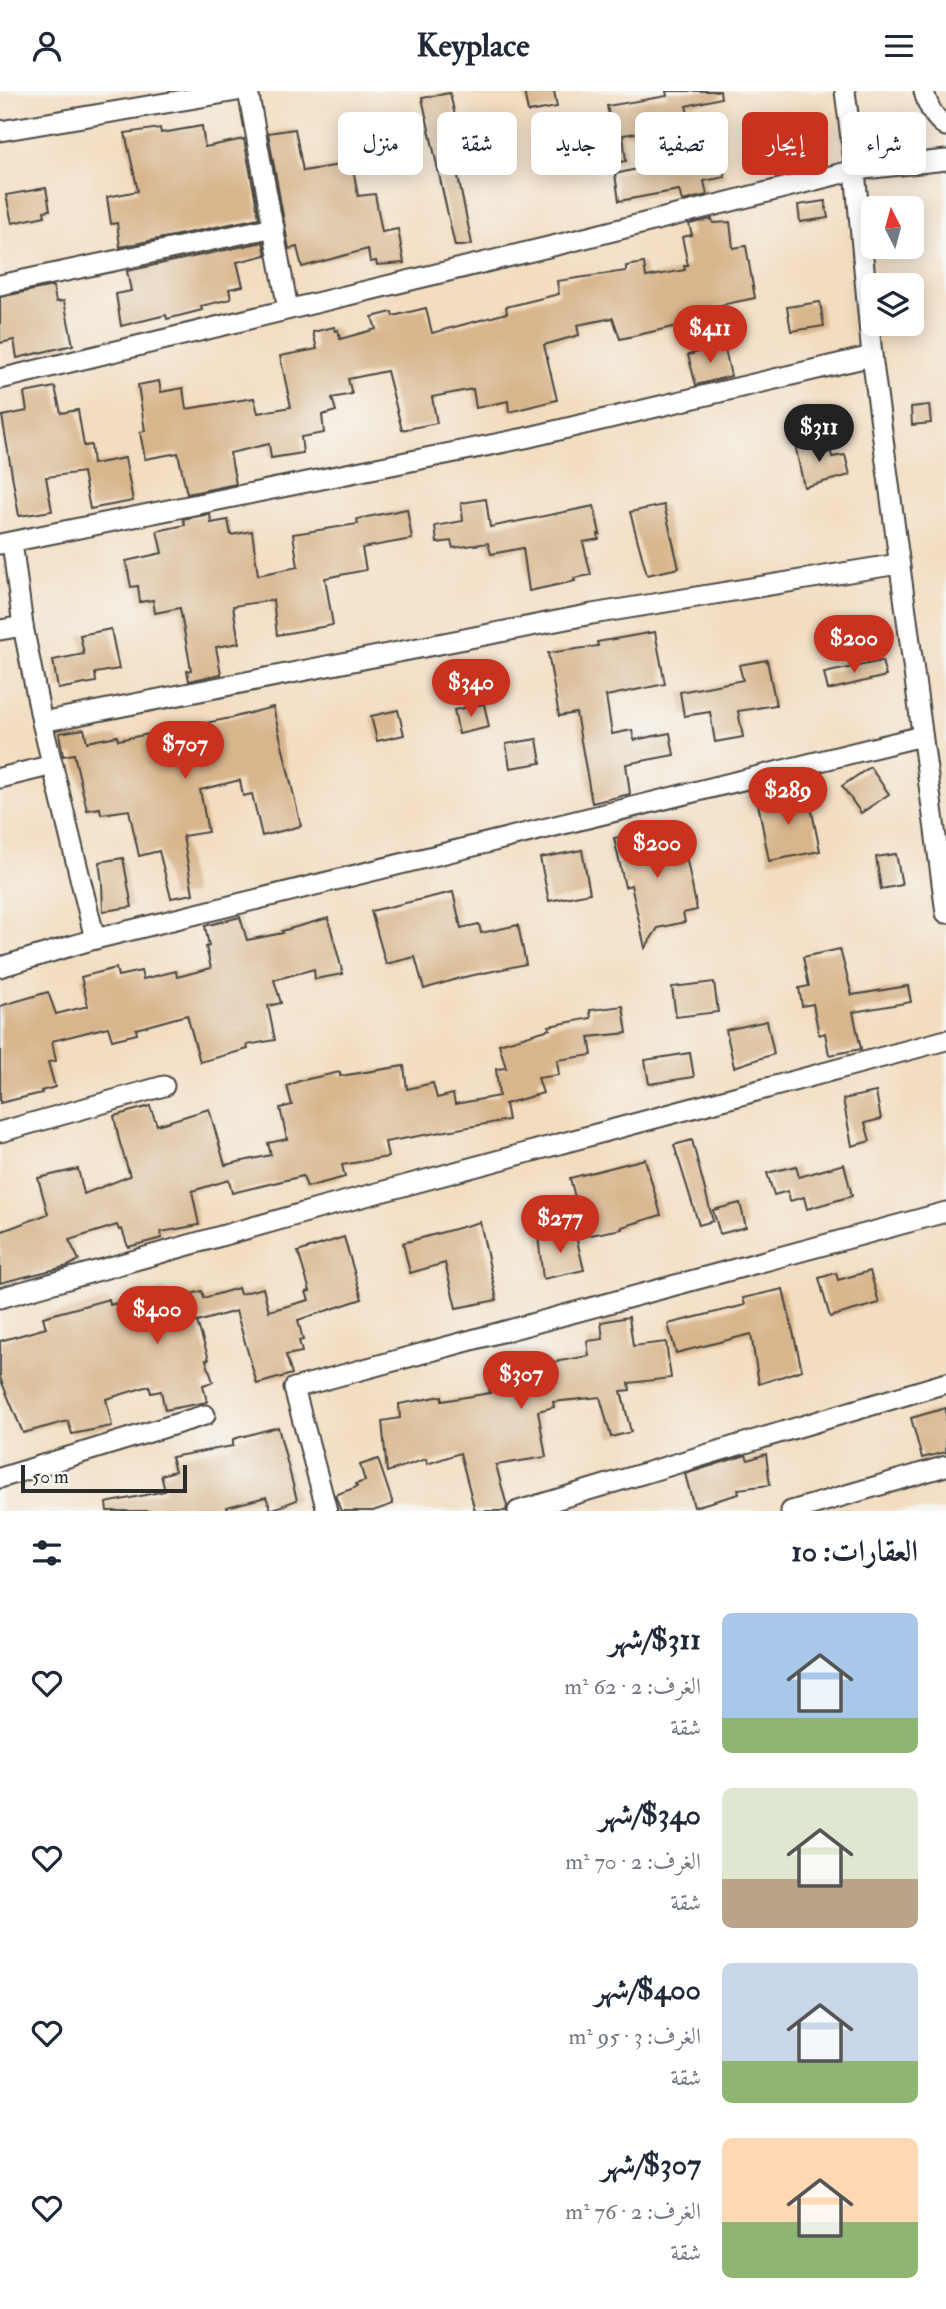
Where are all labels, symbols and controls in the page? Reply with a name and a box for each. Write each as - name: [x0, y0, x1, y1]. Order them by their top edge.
- text: Keyplace: [417, 26, 530, 66]
- icon: person: [28, 27, 66, 65]
- icon: menu: [880, 27, 918, 65]
- chip: منزل: [338, 112, 423, 175]
- chip: شقة: [437, 112, 517, 175]
- chip: جديد: [531, 112, 621, 175]
- chip: تصفية: [635, 112, 728, 175]
- chip: إيجار: [742, 112, 828, 175]
- chip: شراء: [842, 112, 926, 175]
- north arrow: [861, 196, 924, 259]
- map controls: [861, 196, 924, 336]
- button: layers: [861, 273, 924, 336]
- pin: $411: [669, 306, 751, 365]
- text: $411: [689, 313, 731, 342]
- pin: $311: [778, 405, 860, 464]
- text: $311: [800, 412, 838, 441]
- pin: $200: [813, 615, 895, 675]
- text: $200: [830, 623, 878, 652]
- pin: $340: [430, 659, 512, 719]
- text: $340: [448, 667, 494, 696]
- pin: $707: [144, 721, 226, 781]
- text: $707: [162, 729, 208, 758]
- pin: $289: [747, 767, 829, 827]
- text: $289: [764, 775, 812, 804]
- pin: $200: [616, 821, 698, 880]
- text: $200: [633, 828, 681, 857]
- pin: $277: [519, 1195, 601, 1255]
- text: $277: [537, 1203, 583, 1232]
- pin: $400: [116, 1287, 198, 1346]
- text: $400: [132, 1294, 182, 1323]
- pin: $307: [480, 1351, 562, 1411]
- text: $307: [499, 1359, 543, 1388]
- scale bar: [21, 1462, 187, 1494]
- text: 50 m: [32, 1465, 69, 1489]
- text: العقارات: 10: [791, 1533, 918, 1570]
- icon: filters: [28, 1534, 66, 1572]
- text: $311/شهر: [609, 1621, 701, 1658]
- icon: home: [778, 1641, 862, 1725]
- icon: heart: [28, 1664, 66, 1702]
- text: الغرف: 2 · 62 m²: [564, 1672, 701, 1701]
- text: شقة: [671, 1713, 701, 1742]
- text: $340/شهر: [599, 1796, 701, 1833]
- icon: home: [778, 1816, 862, 1900]
- icon: heart: [28, 1839, 66, 1877]
- text: الغرف: 2 · 70 m²: [565, 1847, 701, 1876]
- text: شقة: [671, 1888, 701, 1917]
- text: $400/شهر: [595, 1971, 701, 2008]
- icon: home: [778, 1991, 862, 2075]
- icon: heart: [28, 2014, 66, 2052]
- text: الغرف: 3 · 95 m²: [568, 2022, 701, 2051]
- text: شقة: [671, 2063, 701, 2092]
- text: $307/شهر: [601, 2146, 701, 2183]
- icon: home: [778, 2166, 862, 2250]
- icon: heart: [28, 2189, 66, 2227]
- text: الغرف: 2 · 76 m²: [565, 2197, 701, 2226]
- text: شقة: [671, 2238, 701, 2267]

